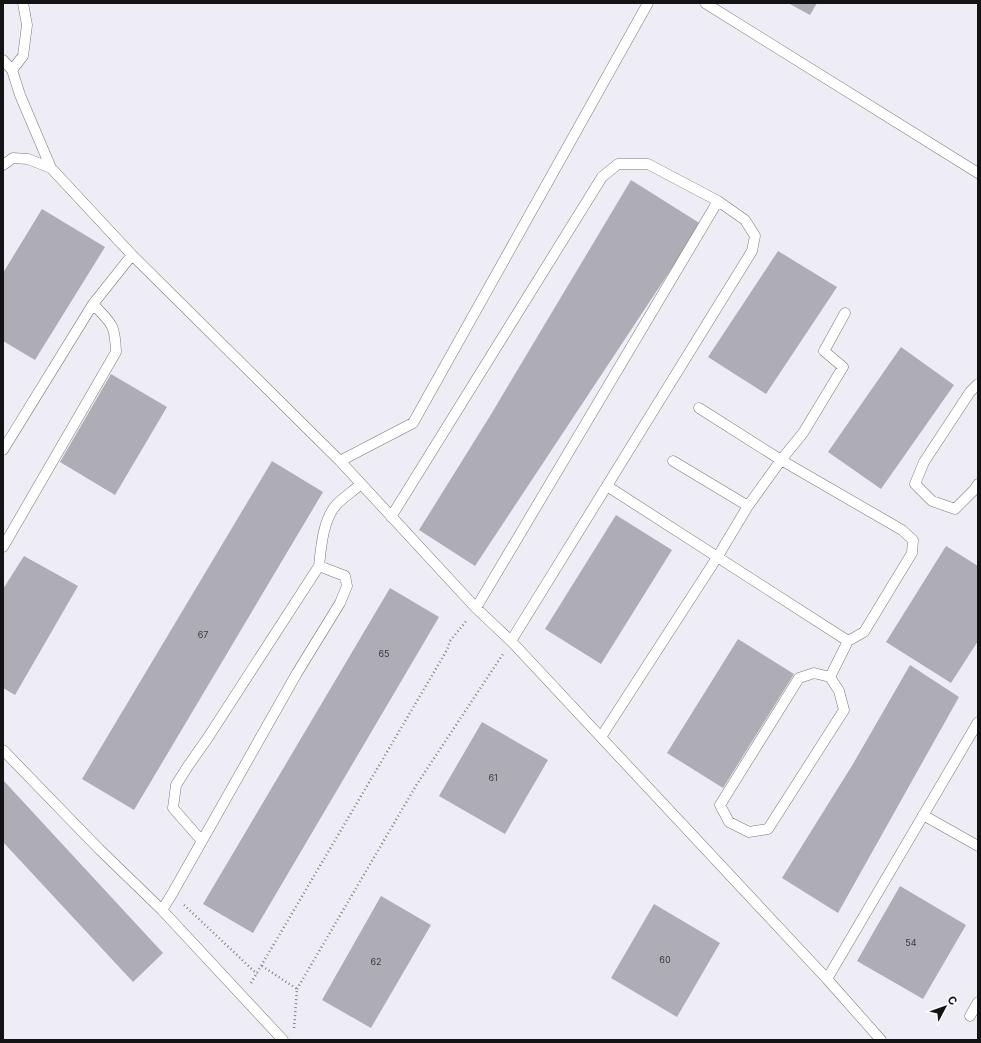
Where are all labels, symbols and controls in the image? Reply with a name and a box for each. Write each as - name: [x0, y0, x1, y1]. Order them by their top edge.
- house number: 67: [198, 629, 208, 640]
- house number: 65: [378, 648, 390, 659]
- house number: 61: [488, 772, 498, 783]
- house number: 54: [905, 937, 917, 948]
- house number: 60: [659, 954, 671, 965]
- house number: 62: [370, 956, 382, 967]
- north arrow: [925, 987, 965, 1027]
- text: С: [945, 993, 961, 1008]

